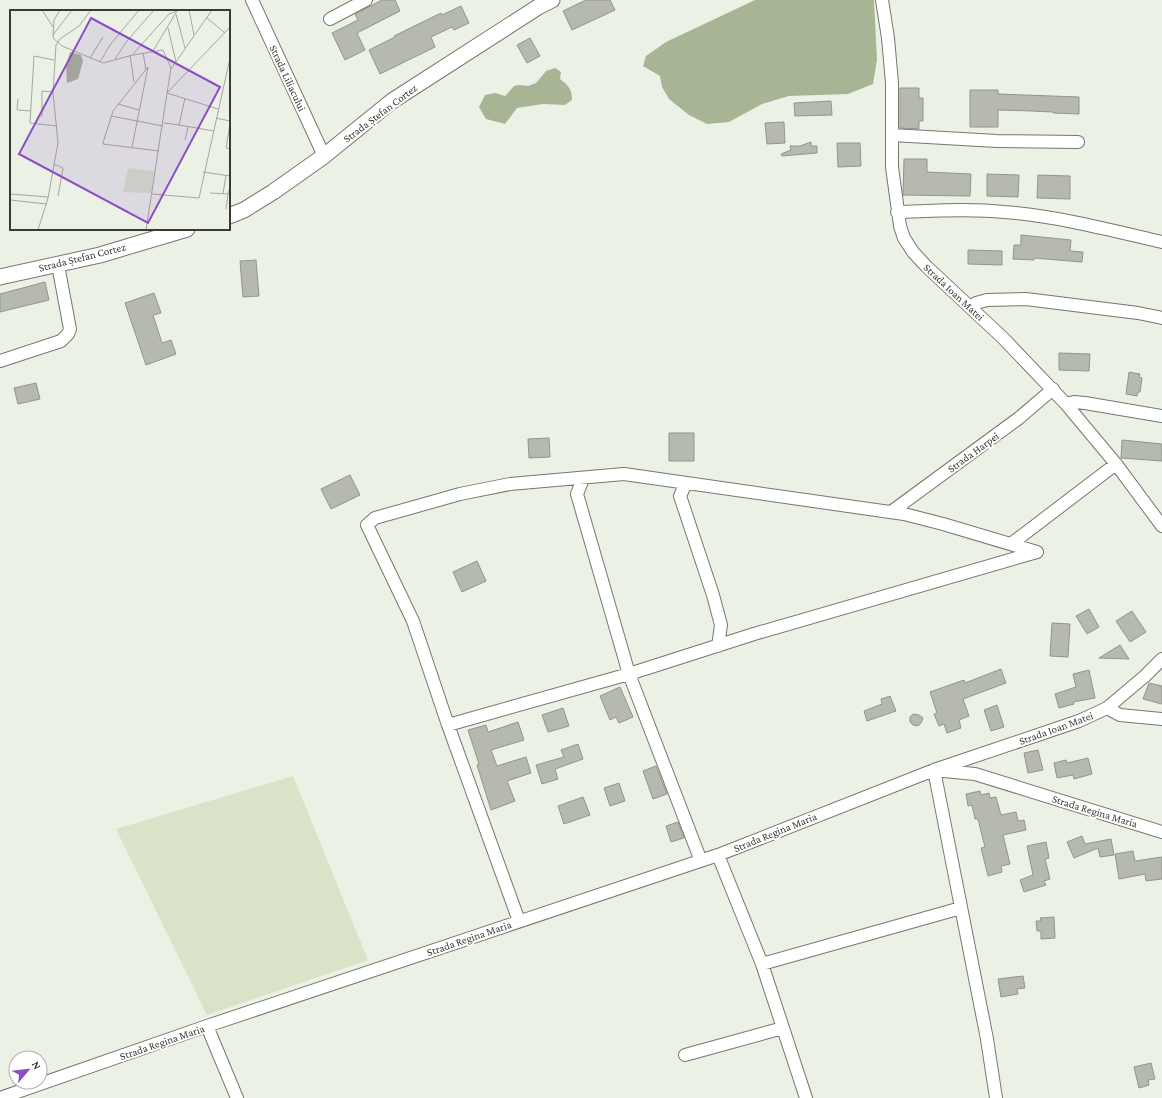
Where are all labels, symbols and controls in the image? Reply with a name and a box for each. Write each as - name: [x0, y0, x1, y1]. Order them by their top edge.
- inset map: [10, 10, 230, 230]
- street label: Strada Liliacului: [267, 43, 309, 113]
- street label: Strada Ștefan Cortez: [341, 81, 421, 146]
- street label: Strada Ștefan Cortez: [37, 240, 128, 276]
- street label: Strada Ioan Matei: [921, 261, 987, 323]
- street label: Strada Harpei: [945, 429, 1002, 475]
- street label: Strada Ioan Matei: [1017, 709, 1095, 747]
- street label: Strada Regina Maria: [1051, 792, 1139, 831]
- street label: Strada Regina Maria: [732, 810, 819, 855]
- street label: Strada Regina Maria: [425, 918, 513, 959]
- street label: Strada Regina Maria: [118, 1022, 206, 1063]
- north arrow: [8, 1050, 48, 1090]
- text: N: [30, 1059, 44, 1072]

